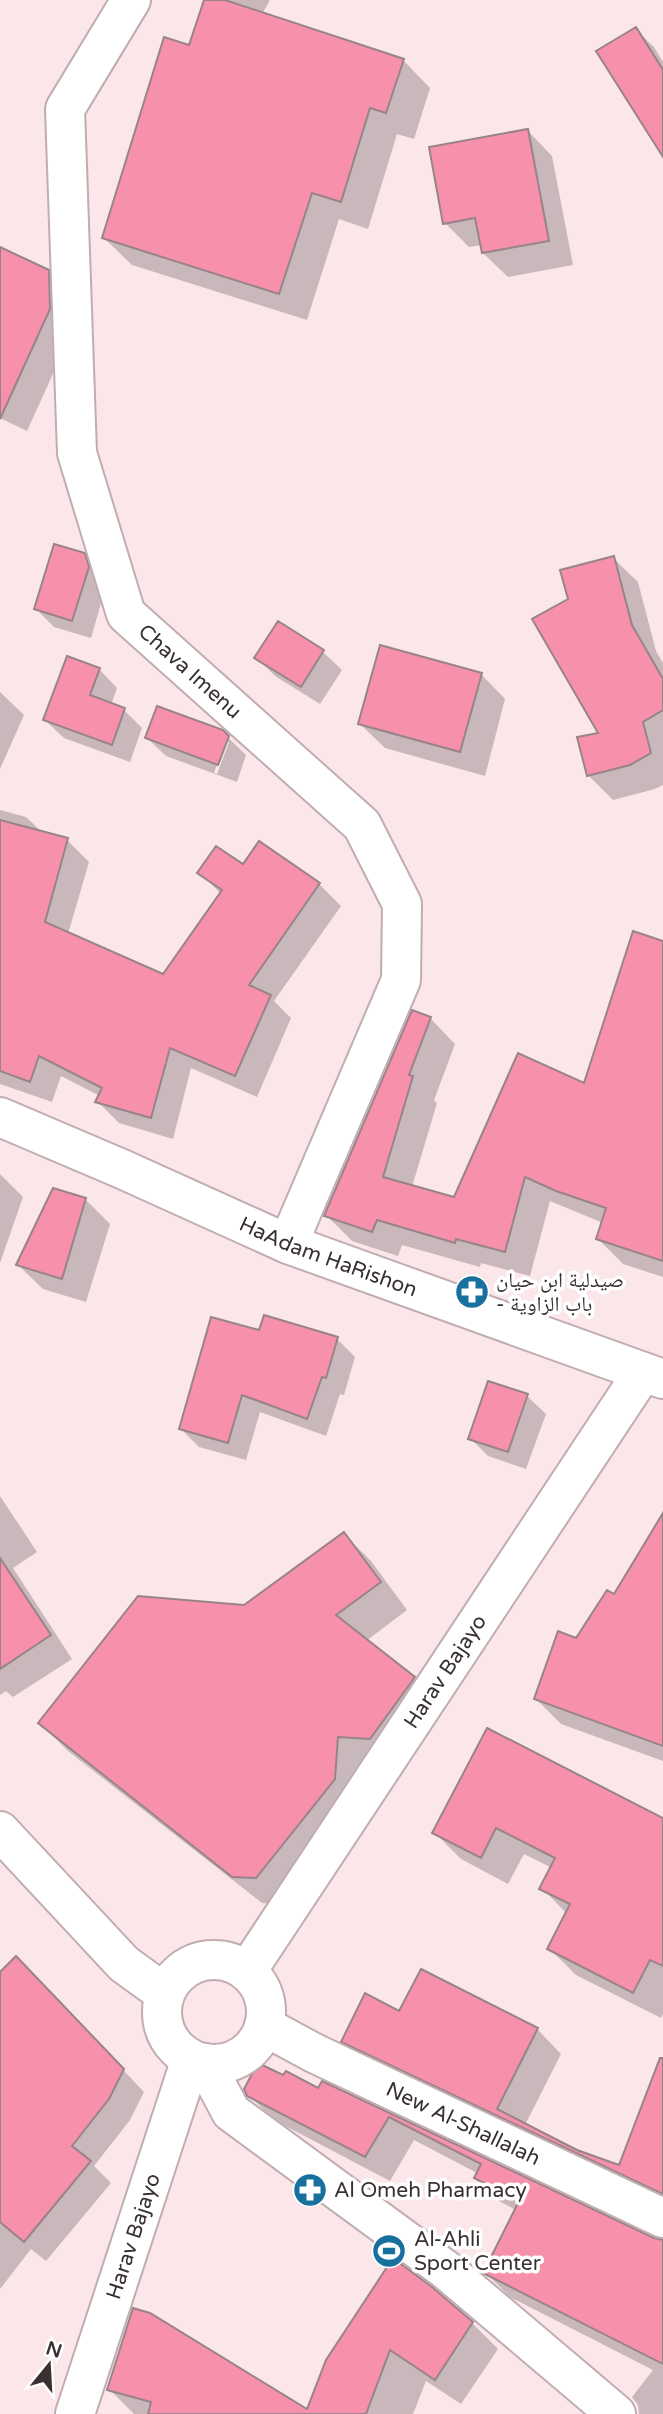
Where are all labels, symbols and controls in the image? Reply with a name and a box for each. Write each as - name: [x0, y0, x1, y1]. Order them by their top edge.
- street label: Chava Imenu: [133, 619, 247, 724]
- street label: HaAdam HaRishon: [235, 1212, 421, 1302]
- place label: صيدلية ابن حيان - باب الزاوية: [496, 1268, 624, 1317]
- pharmacy icon: صيدلية ابن حيان - باب الزاوية: [453, 1273, 491, 1311]
- street label: Harav Bajayo: [399, 1610, 492, 1733]
- street label: New Al-Shallalah: [382, 2077, 544, 2171]
- street label: Harav Bajayo: [101, 2170, 166, 2303]
- pharmacy icon: Al Omeh Pharmacy: [291, 2171, 329, 2209]
- place label: Al Omeh Pharmacy: [334, 2178, 527, 2203]
- place label: Al-Ahli Sport Center: [414, 2227, 541, 2276]
- sports icon: Al-Ahli Sport Center: [370, 2232, 408, 2270]
- north arrow: [14, 2330, 84, 2400]
- text: N: [43, 2337, 65, 2363]

